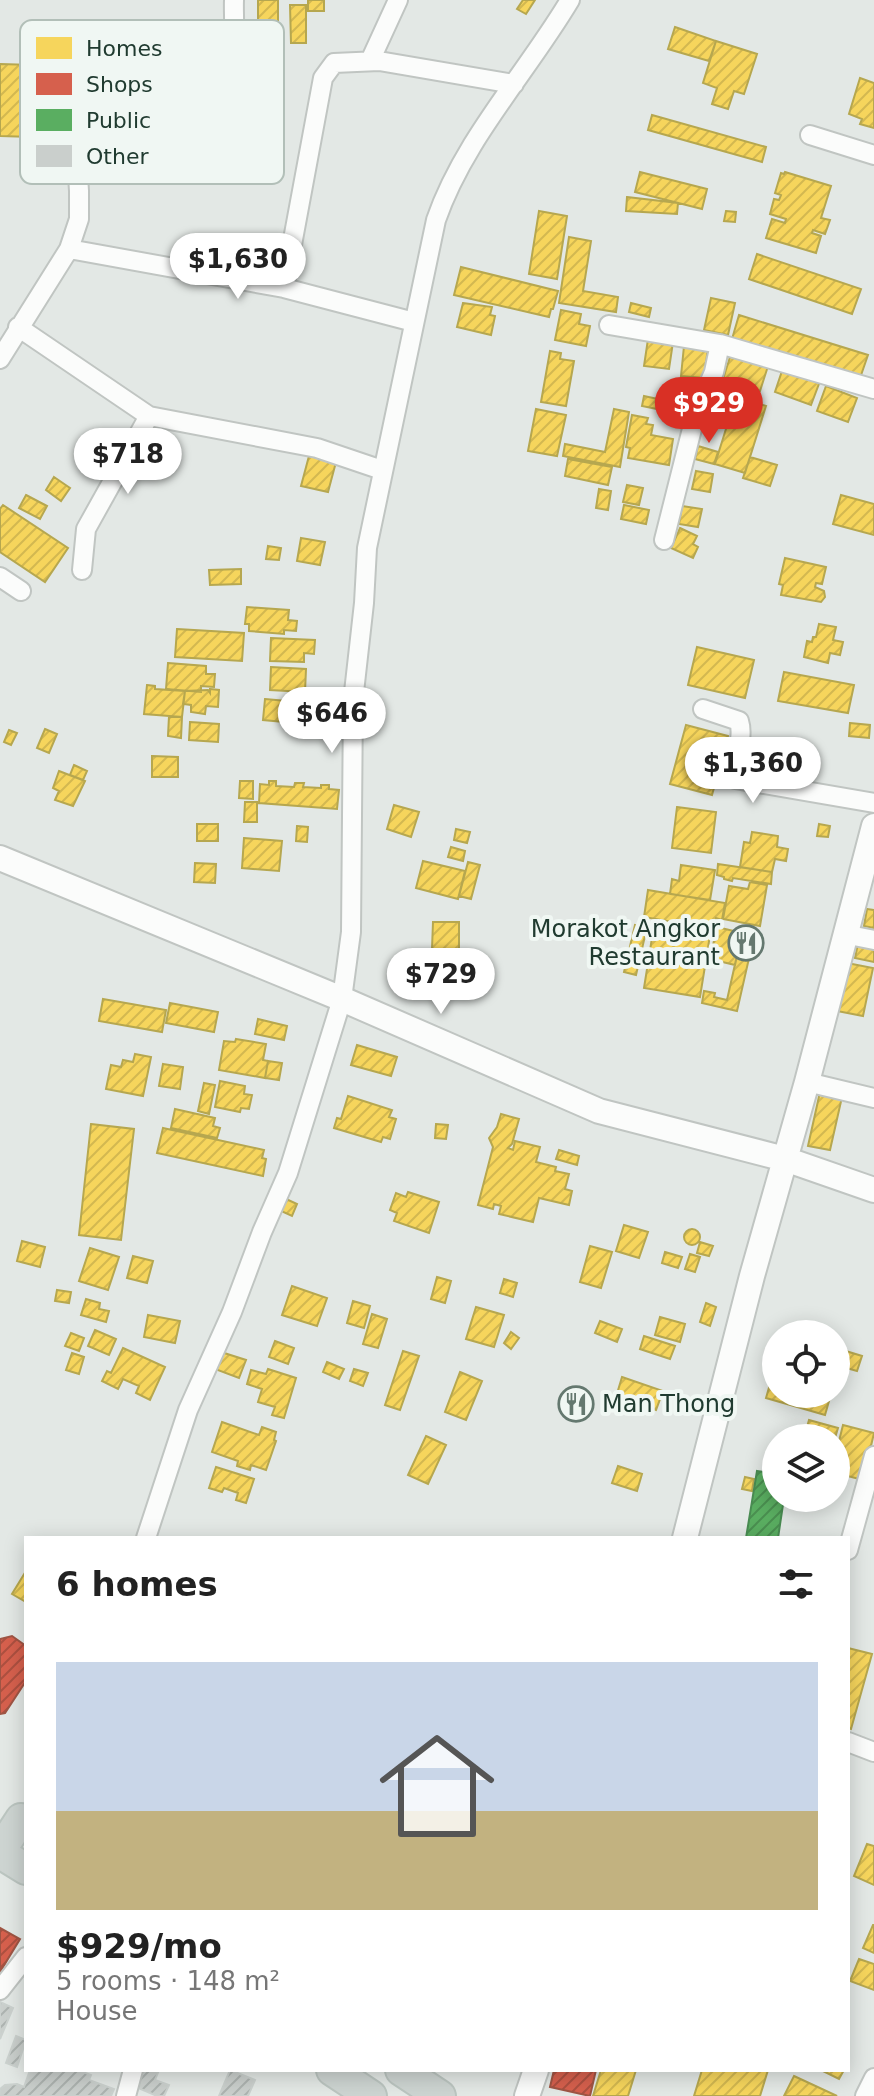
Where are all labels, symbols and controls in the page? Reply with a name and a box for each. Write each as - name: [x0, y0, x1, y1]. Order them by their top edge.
- legend: [20, 20, 284, 184]
- text: Homes: [86, 36, 162, 61]
- text: Shops: [86, 72, 153, 97]
- text: Public: [86, 108, 151, 133]
- text: Other: [86, 144, 149, 169]
- pin: $1,630: [173, 233, 303, 301]
- text: $1,630: [188, 244, 288, 274]
- pin: $929: [662, 377, 756, 445]
- text: $929: [673, 388, 745, 418]
- pin: $718: [81, 428, 175, 496]
- text: $718: [92, 439, 164, 469]
- pin: $646: [285, 687, 379, 755]
- text: $646: [296, 698, 368, 728]
- pin: $1,360: [688, 737, 818, 805]
- text: $1,360: [703, 748, 803, 778]
- place label: Morakot Angkor Restaurant: [531, 915, 720, 971]
- restaurant icon: Morakot Angkor Restaurant: [727, 924, 765, 962]
- pin: $729: [394, 948, 488, 1016]
- text: $729: [405, 959, 477, 989]
- map controls: [762, 1320, 850, 1512]
- button: locate: [762, 1320, 850, 1408]
- restaurant icon: Man Thong: [557, 1385, 595, 1423]
- place label: Man Thong: [602, 1390, 735, 1418]
- button: layers: [762, 1424, 850, 1512]
- icon: filters: [774, 1562, 818, 1606]
- text: 6 homes: [56, 1564, 218, 1604]
- icon: home: [365, 1714, 509, 1858]
- text: $929/mo: [56, 1926, 222, 1966]
- text: 5 rooms · 148 m²: [56, 1966, 280, 1996]
- text: House: [56, 1996, 137, 2026]

